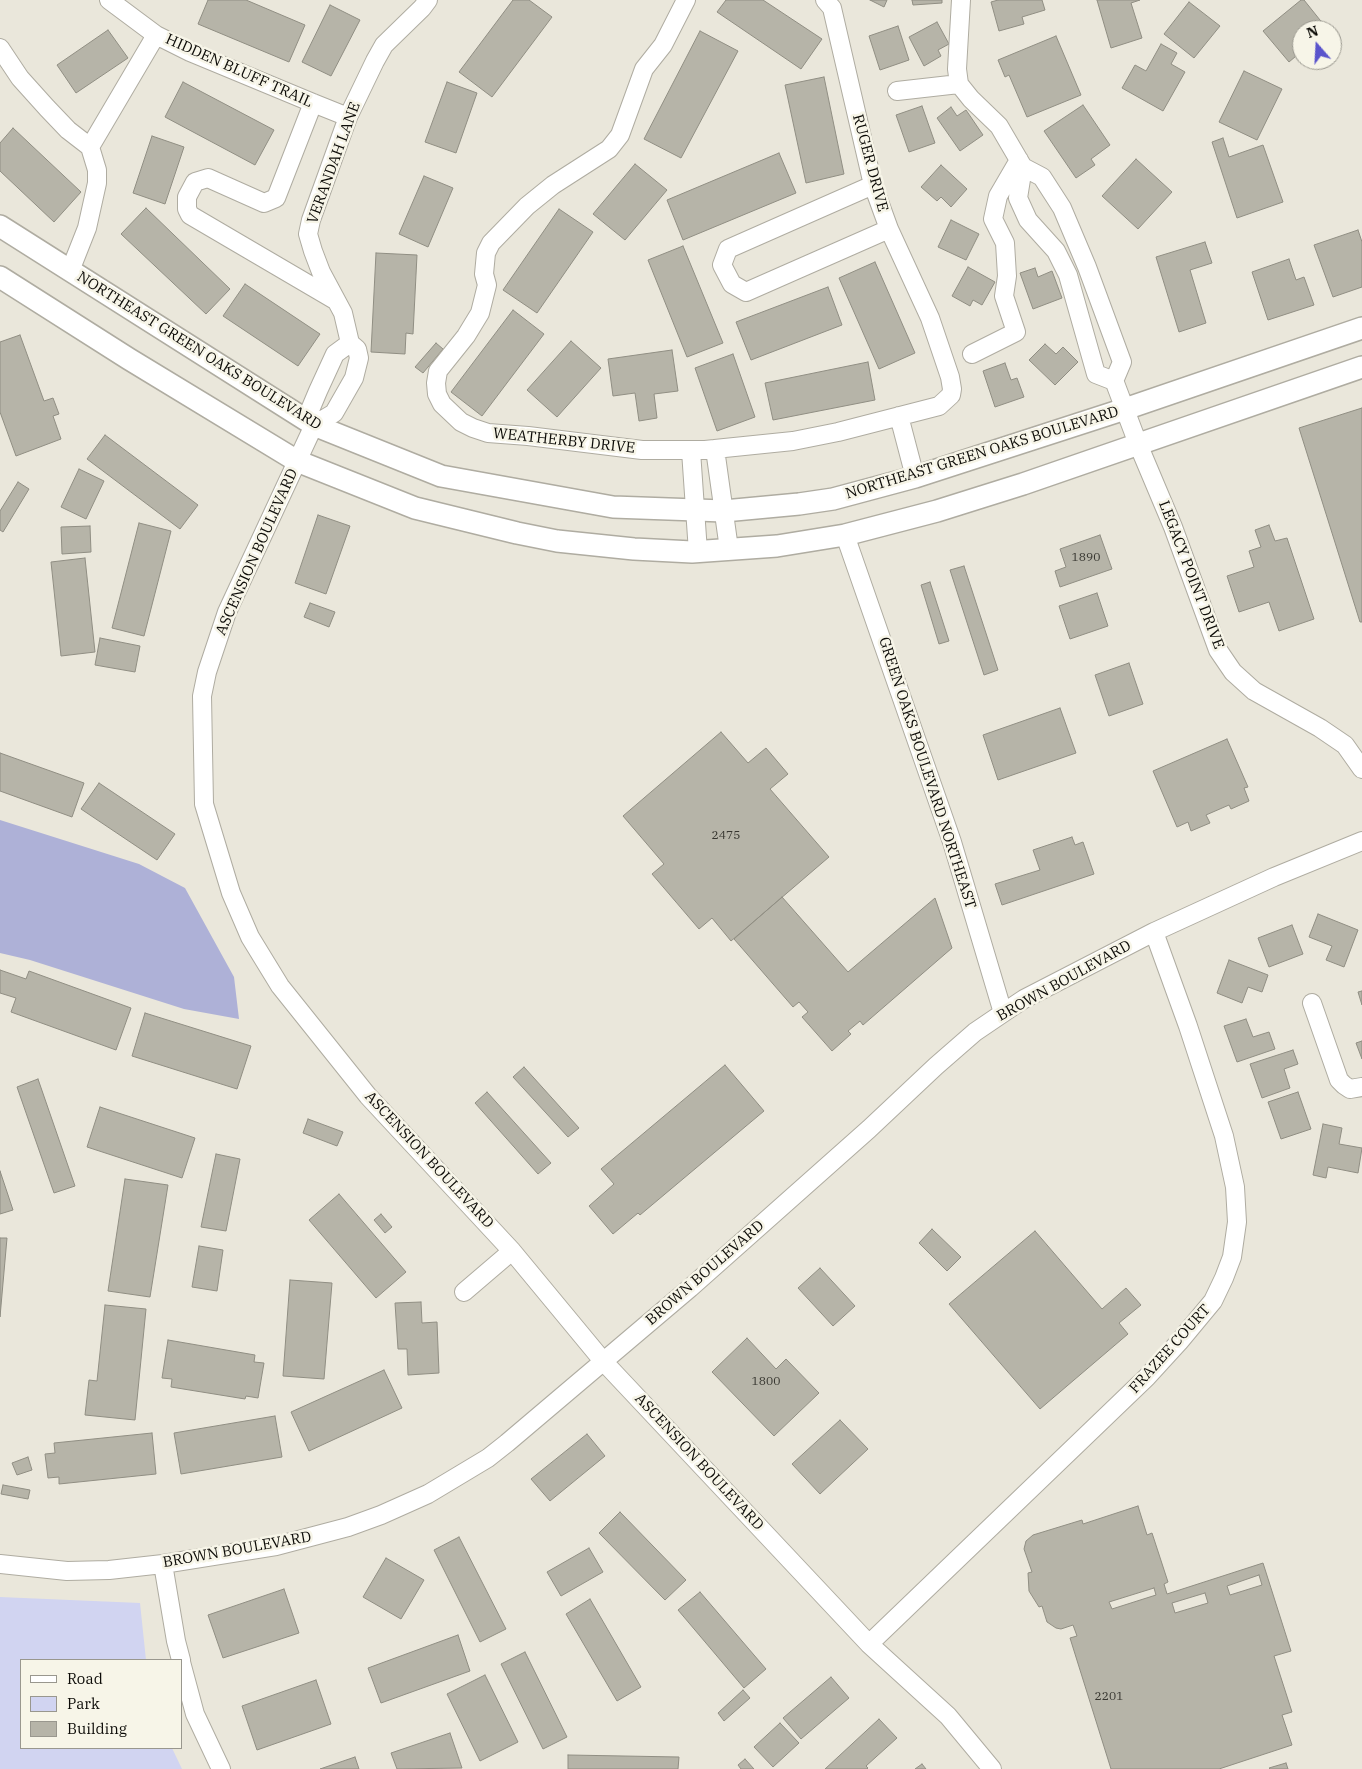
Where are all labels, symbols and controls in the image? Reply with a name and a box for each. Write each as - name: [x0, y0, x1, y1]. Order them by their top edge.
- north arrow: [1292, 20, 1342, 70]
- text: N: [1304, 21, 1321, 42]
- street label: HIDDEN BLUFF TRAIL: [163, 30, 315, 112]
- street label: VERANDAH LANE: [304, 100, 364, 226]
- street label: RUGER DRIVE: [848, 112, 892, 214]
- street label: NORTHEAST GREEN OAKS BOULEVARD: [74, 268, 324, 434]
- street label: NORTHEAST GREEN OAKS BOULEVARD: [843, 403, 1121, 503]
- street label: WEATHERBY DRIVE: [492, 425, 636, 457]
- street label: ASCENSION BOULEVARD: [212, 466, 302, 638]
- street label: LEGACY POINT DRIVE: [1154, 498, 1228, 652]
- house number: 1890: [1072, 551, 1100, 565]
- street label: GREEN OAKS BOULEVARD NORTHEAST: [874, 635, 980, 911]
- house number: 2475: [712, 829, 740, 843]
- street label: BROWN BOULEVARD: [994, 937, 1134, 1025]
- street label: ASCENSION BOULEVARD: [361, 1088, 497, 1232]
- street label: BROWN BOULEVARD: [642, 1217, 768, 1329]
- street label: FRAZEE COURT: [1126, 1301, 1214, 1397]
- house number: 1800: [752, 1375, 780, 1389]
- street label: ASCENSION BOULEVARD: [631, 1390, 767, 1534]
- street label: BROWN BOULEVARD: [161, 1528, 313, 1572]
- legend: [20, 1659, 182, 1749]
- text: Road: [67, 1669, 103, 1688]
- house number: 2201: [1095, 1690, 1123, 1704]
- text: Park: [67, 1694, 100, 1713]
- text: Building: [67, 1719, 127, 1738]

